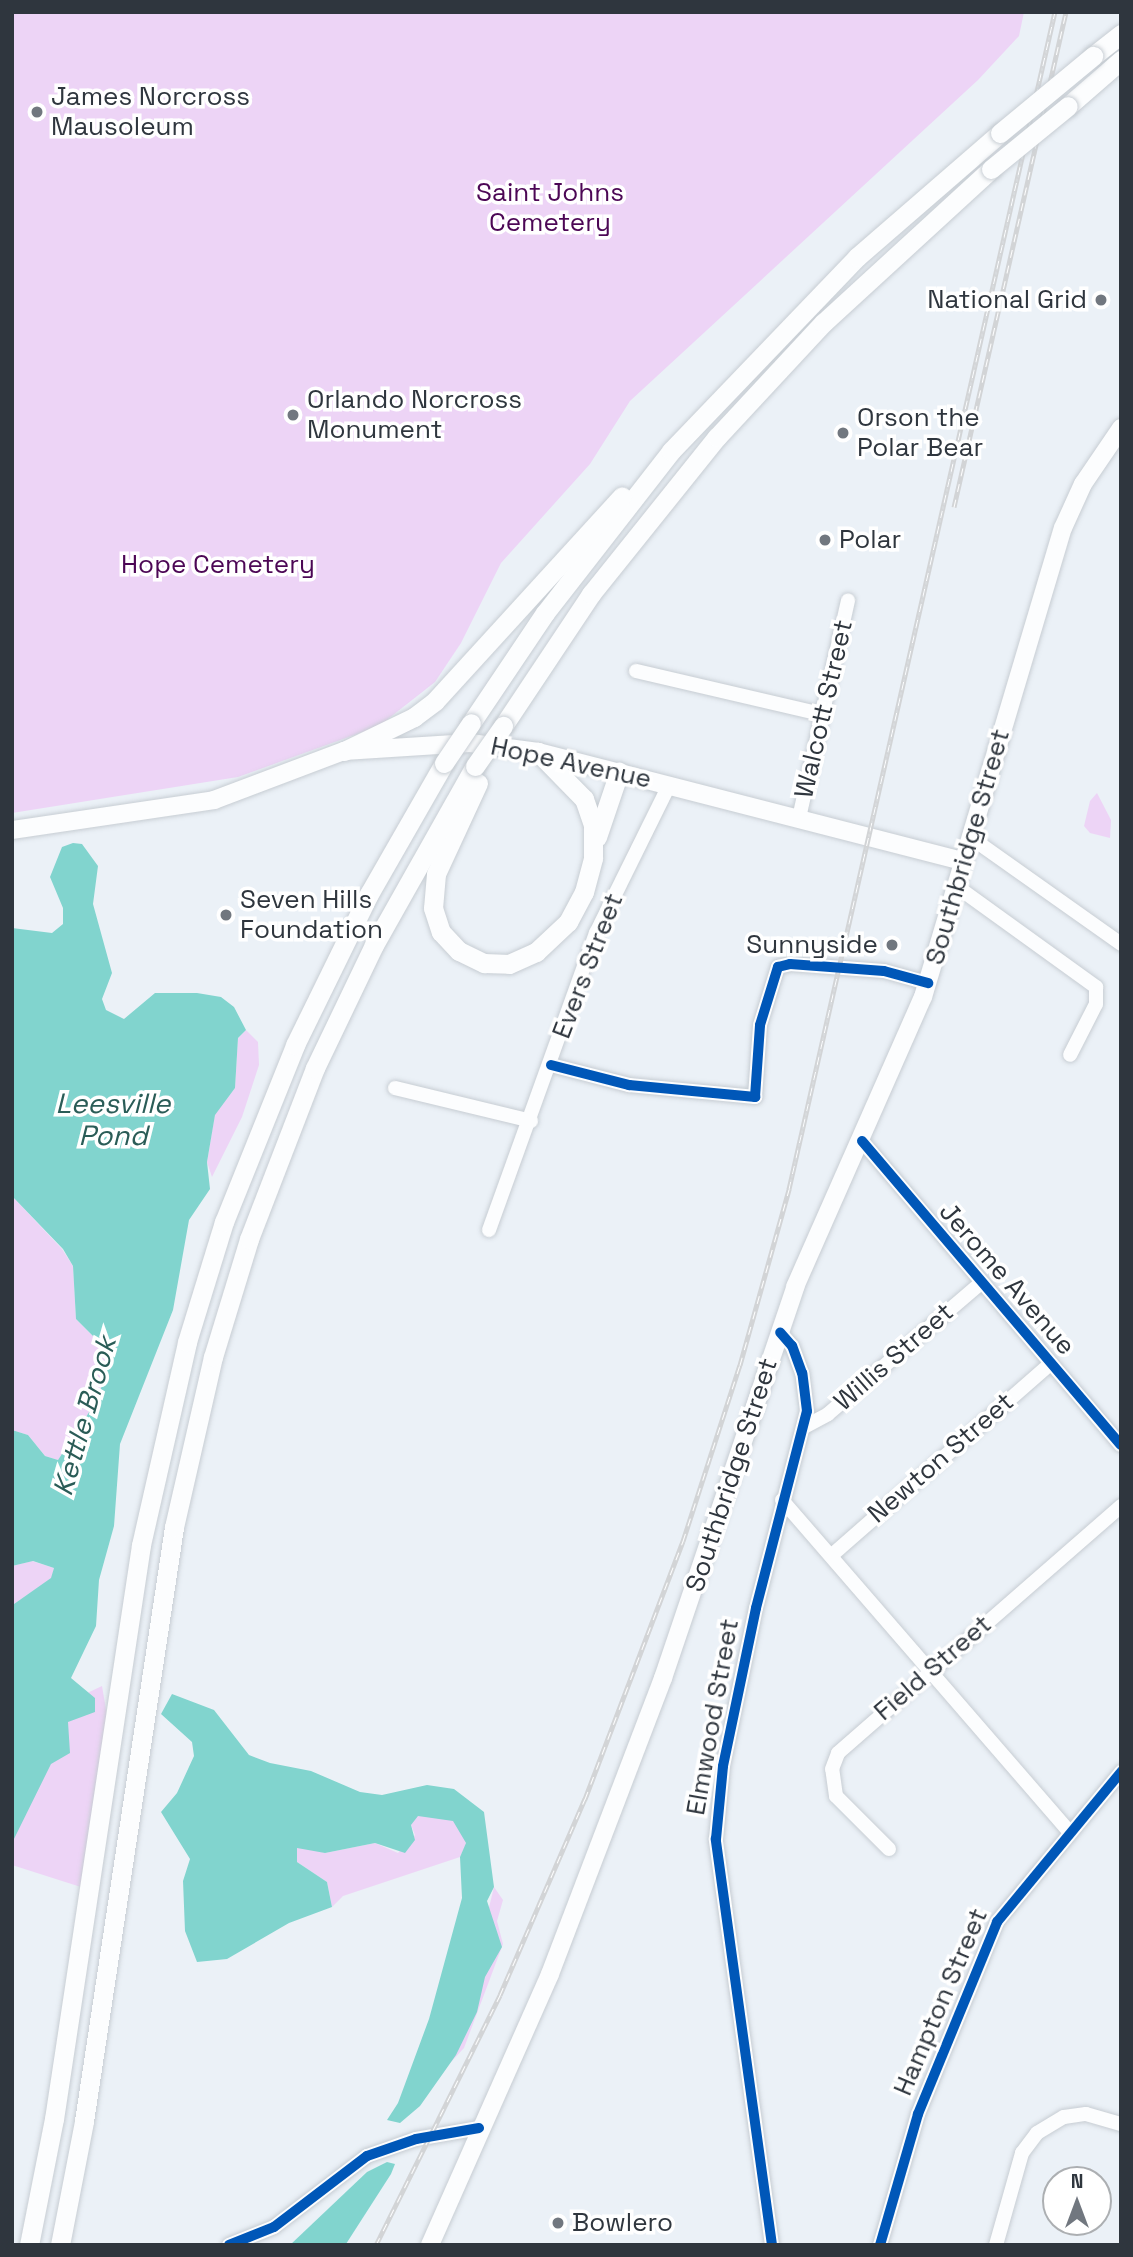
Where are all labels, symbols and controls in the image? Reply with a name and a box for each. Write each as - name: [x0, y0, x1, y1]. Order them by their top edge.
- place label: James Norcross Mausoleum: [51, 81, 250, 142]
- marker: James Norcross Mausoleum: [29, 104, 45, 120]
- park label: Saint Johns Cemetery: [476, 177, 624, 238]
- place label: National Grid: [927, 284, 1087, 316]
- marker: National Grid: [1093, 292, 1109, 308]
- place label: Orlando Norcross Monument: [307, 384, 522, 446]
- place label: Orson the Polar Bear: [857, 402, 983, 464]
- marker: Orlando Norcross Monument: [285, 407, 301, 423]
- marker: Orson the Polar Bear: [835, 425, 851, 441]
- place label: Polar: [839, 524, 901, 556]
- marker: Polar: [817, 532, 833, 548]
- park label: Hope Cemetery: [121, 549, 315, 581]
- street label: Walcott Street: [788, 617, 860, 801]
- street label: Southbridge Street: [919, 726, 1017, 968]
- street label: Hope Avenue: [488, 731, 654, 795]
- place label: Seven Hills Foundation: [240, 884, 383, 946]
- street label: Evers Street: [546, 889, 630, 1043]
- marker: Seven Hills Foundation: [218, 907, 234, 923]
- place label: Sunnyside: [746, 929, 878, 961]
- marker: Sunnyside: [884, 937, 900, 953]
- water label: Leesville Pond: [56, 1086, 170, 1152]
- street label: Jerome Avenue: [932, 1196, 1082, 1362]
- street label: Willis Street: [828, 1297, 960, 1417]
- water label: Kettle Brook: [45, 1333, 123, 1499]
- street label: Southbridge Street: [680, 1354, 784, 1596]
- street label: Newton Street: [862, 1386, 1020, 1530]
- street label: Field Street: [868, 1609, 998, 1727]
- street label: Elmwood Street: [680, 1616, 746, 1818]
- street label: Hampton Street: [888, 1904, 994, 2100]
- north arrow: [1042, 2166, 1112, 2236]
- text: N: [1071, 2169, 1083, 2194]
- place label: Bowlero: [572, 2207, 673, 2239]
- marker: Bowlero: [550, 2215, 566, 2231]

